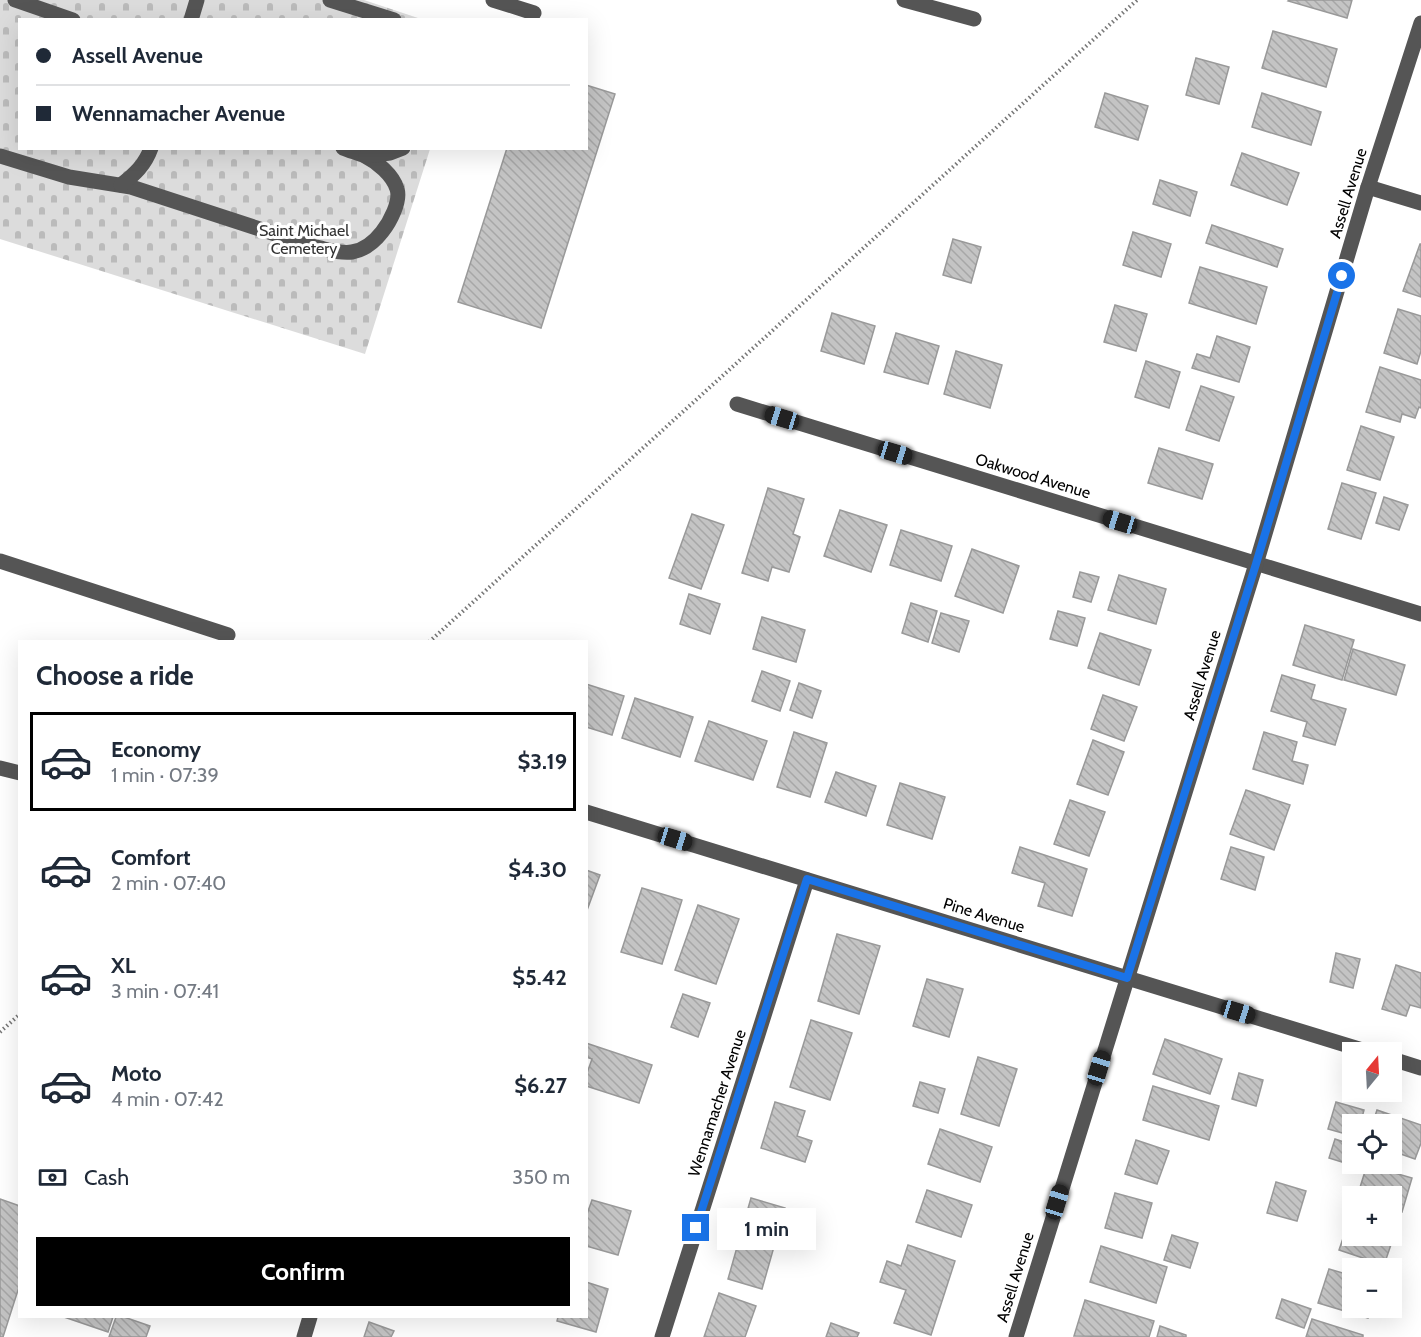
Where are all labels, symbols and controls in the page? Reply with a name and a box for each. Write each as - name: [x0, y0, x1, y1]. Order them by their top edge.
- text: Assell Avenue: [72, 42, 203, 69]
- text: Wennamacher Avenue: [72, 100, 285, 127]
- street label: Assell Avenue: [1325, 146, 1371, 240]
- park label: Saint Michael Cemetery: [259, 221, 349, 258]
- route start: [1328, 262, 1355, 289]
- car: [762, 404, 802, 432]
- car: [875, 439, 915, 467]
- street label: Oakwood Avenue: [973, 449, 1093, 503]
- car: [1100, 508, 1140, 536]
- street label: Assell Avenue: [1179, 628, 1225, 722]
- text: Choose a ride: [36, 659, 194, 692]
- icon: car: [39, 735, 93, 789]
- text: Economy: [111, 736, 201, 763]
- text: $3.19: [517, 748, 567, 775]
- text: 1 min · 07:39: [111, 763, 219, 787]
- car: [655, 825, 695, 853]
- icon: car: [39, 843, 93, 897]
- text: Comfort: [111, 844, 190, 871]
- text: $4.30: [508, 856, 567, 883]
- text: 2 min · 07:40: [111, 871, 226, 895]
- street label: Pine Avenue: [941, 894, 1027, 936]
- icon: car: [39, 951, 93, 1005]
- text: XL: [111, 952, 136, 979]
- text: $5.42: [512, 964, 567, 991]
- text: 3 min · 07:41: [111, 979, 219, 1003]
- car: [1218, 998, 1258, 1026]
- street label: Wennamacher Avenue: [684, 1027, 750, 1179]
- north arrow: [1342, 1042, 1402, 1102]
- map controls: [1342, 1042, 1402, 1318]
- car: [1085, 1048, 1113, 1088]
- icon: car: [39, 1059, 93, 1113]
- text: Moto: [111, 1060, 162, 1087]
- text: $6.27: [514, 1072, 567, 1099]
- text: 4 min · 07:42: [111, 1087, 224, 1111]
- button: locate: [1342, 1114, 1402, 1174]
- icon: cash: [36, 1161, 69, 1194]
- text: Cash: [84, 1164, 129, 1191]
- text: 350 m: [512, 1165, 570, 1189]
- car: [1043, 1182, 1071, 1222]
- button: +: [1342, 1186, 1402, 1246]
- callout: 1 min: [717, 1207, 816, 1249]
- route end: [682, 1214, 709, 1241]
- text: 1 min: [744, 1217, 789, 1241]
- street label: Assell Avenue: [992, 1230, 1038, 1324]
- button: Confirm: [36, 1237, 570, 1306]
- button: −: [1342, 1258, 1402, 1318]

